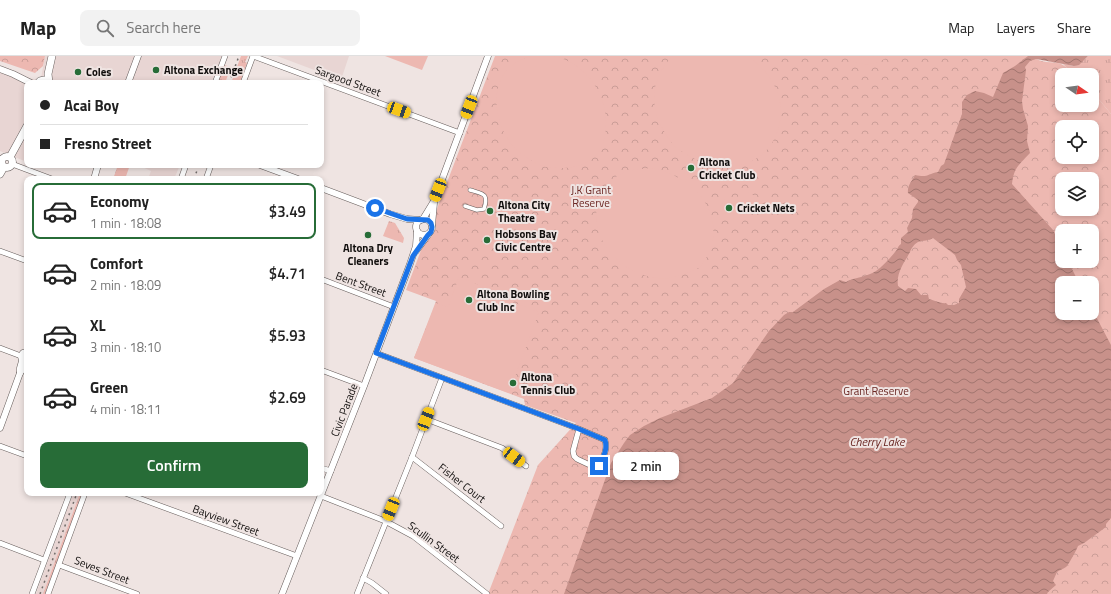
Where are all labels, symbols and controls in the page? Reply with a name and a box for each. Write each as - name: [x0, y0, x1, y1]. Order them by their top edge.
- search box: [80, 10, 360, 46]
- text: Map: [20, 13, 56, 42]
- text: Search here: [126, 16, 201, 39]
- icon: search: [94, 17, 116, 39]
- text: Map: [948, 17, 974, 38]
- text: Layers: [996, 17, 1035, 38]
- text: Share: [1057, 17, 1091, 38]
- place label: Altona Exchange: [164, 62, 243, 78]
- street label: Sargood Street: [313, 62, 383, 100]
- place label: Coles: [86, 64, 112, 80]
- marker: Altona Exchange: [151, 65, 161, 75]
- marker: Coles: [73, 67, 83, 77]
- north arrow: [1055, 68, 1099, 112]
- map controls: [1055, 68, 1099, 320]
- text: Acai Boy: [64, 94, 119, 117]
- car: [459, 94, 479, 120]
- car: [386, 100, 412, 120]
- button: locate: [1055, 120, 1099, 164]
- text: Fresno Street: [64, 132, 151, 155]
- place label: Altona Cricket Club: [699, 154, 755, 183]
- marker: Altona Cricket Club: [686, 163, 696, 173]
- button: layers: [1055, 172, 1099, 216]
- car: [428, 177, 448, 203]
- park label: J.K Grant Reserve: [571, 182, 611, 211]
- text: Economy: [90, 190, 149, 213]
- icon: car: [42, 193, 78, 229]
- place label: Altona City Theatre: [498, 197, 550, 226]
- route start: [366, 199, 384, 217]
- text: $3.49: [269, 200, 306, 223]
- place label: Cricket Nets: [737, 200, 795, 216]
- marker: Cricket Nets: [724, 203, 734, 213]
- marker: Altona City Theatre: [485, 206, 495, 216]
- text: 1 min · 18:08: [90, 213, 161, 233]
- button: +: [1055, 224, 1099, 268]
- place label: Hobsons Bay Civic Centre: [495, 226, 557, 255]
- marker: Altona Dry Cleaners: [363, 230, 373, 240]
- marker: Hobsons Bay Civic Centre: [482, 235, 492, 245]
- place label: Altona Dry Cleaners: [343, 240, 394, 269]
- text: Comfort: [90, 252, 143, 275]
- icon: car: [42, 255, 78, 291]
- text: $4.71: [269, 262, 306, 285]
- street label: Bent Street: [333, 267, 389, 301]
- text: 2 min · 18:09: [90, 275, 161, 295]
- button: −: [1055, 276, 1099, 320]
- place label: Altona Bowling Club Inc: [477, 286, 550, 315]
- marker: Altona Bowling Club Inc: [464, 295, 474, 305]
- text: XL: [90, 314, 106, 337]
- icon: car: [42, 317, 78, 353]
- text: $5.93: [269, 324, 306, 347]
- text: 3 min · 18:10: [90, 337, 161, 357]
- place label: Altona Tennis Club: [521, 369, 575, 398]
- text: Green: [90, 376, 128, 399]
- marker: Altona Tennis Club: [508, 378, 518, 388]
- icon: car: [42, 379, 78, 415]
- street label: Civic Parade: [326, 381, 362, 439]
- park label: Grant Reserve: [843, 383, 909, 399]
- text: $2.69: [269, 386, 306, 409]
- text: 4 min · 18:11: [90, 399, 161, 419]
- car: [416, 406, 436, 432]
- water label: Cherry Lake: [849, 432, 906, 451]
- button: Confirm: [40, 442, 308, 488]
- car: [501, 445, 527, 469]
- callout: 2 min: [613, 452, 679, 480]
- text: 2 min: [630, 456, 662, 476]
- route end: [590, 457, 608, 475]
- street label: Fisher Court: [435, 459, 489, 507]
- car: [381, 496, 401, 522]
- street label: Bayview Street: [190, 501, 262, 540]
- street label: Scullin Street: [405, 518, 463, 566]
- street label: Seves Street: [72, 552, 132, 588]

